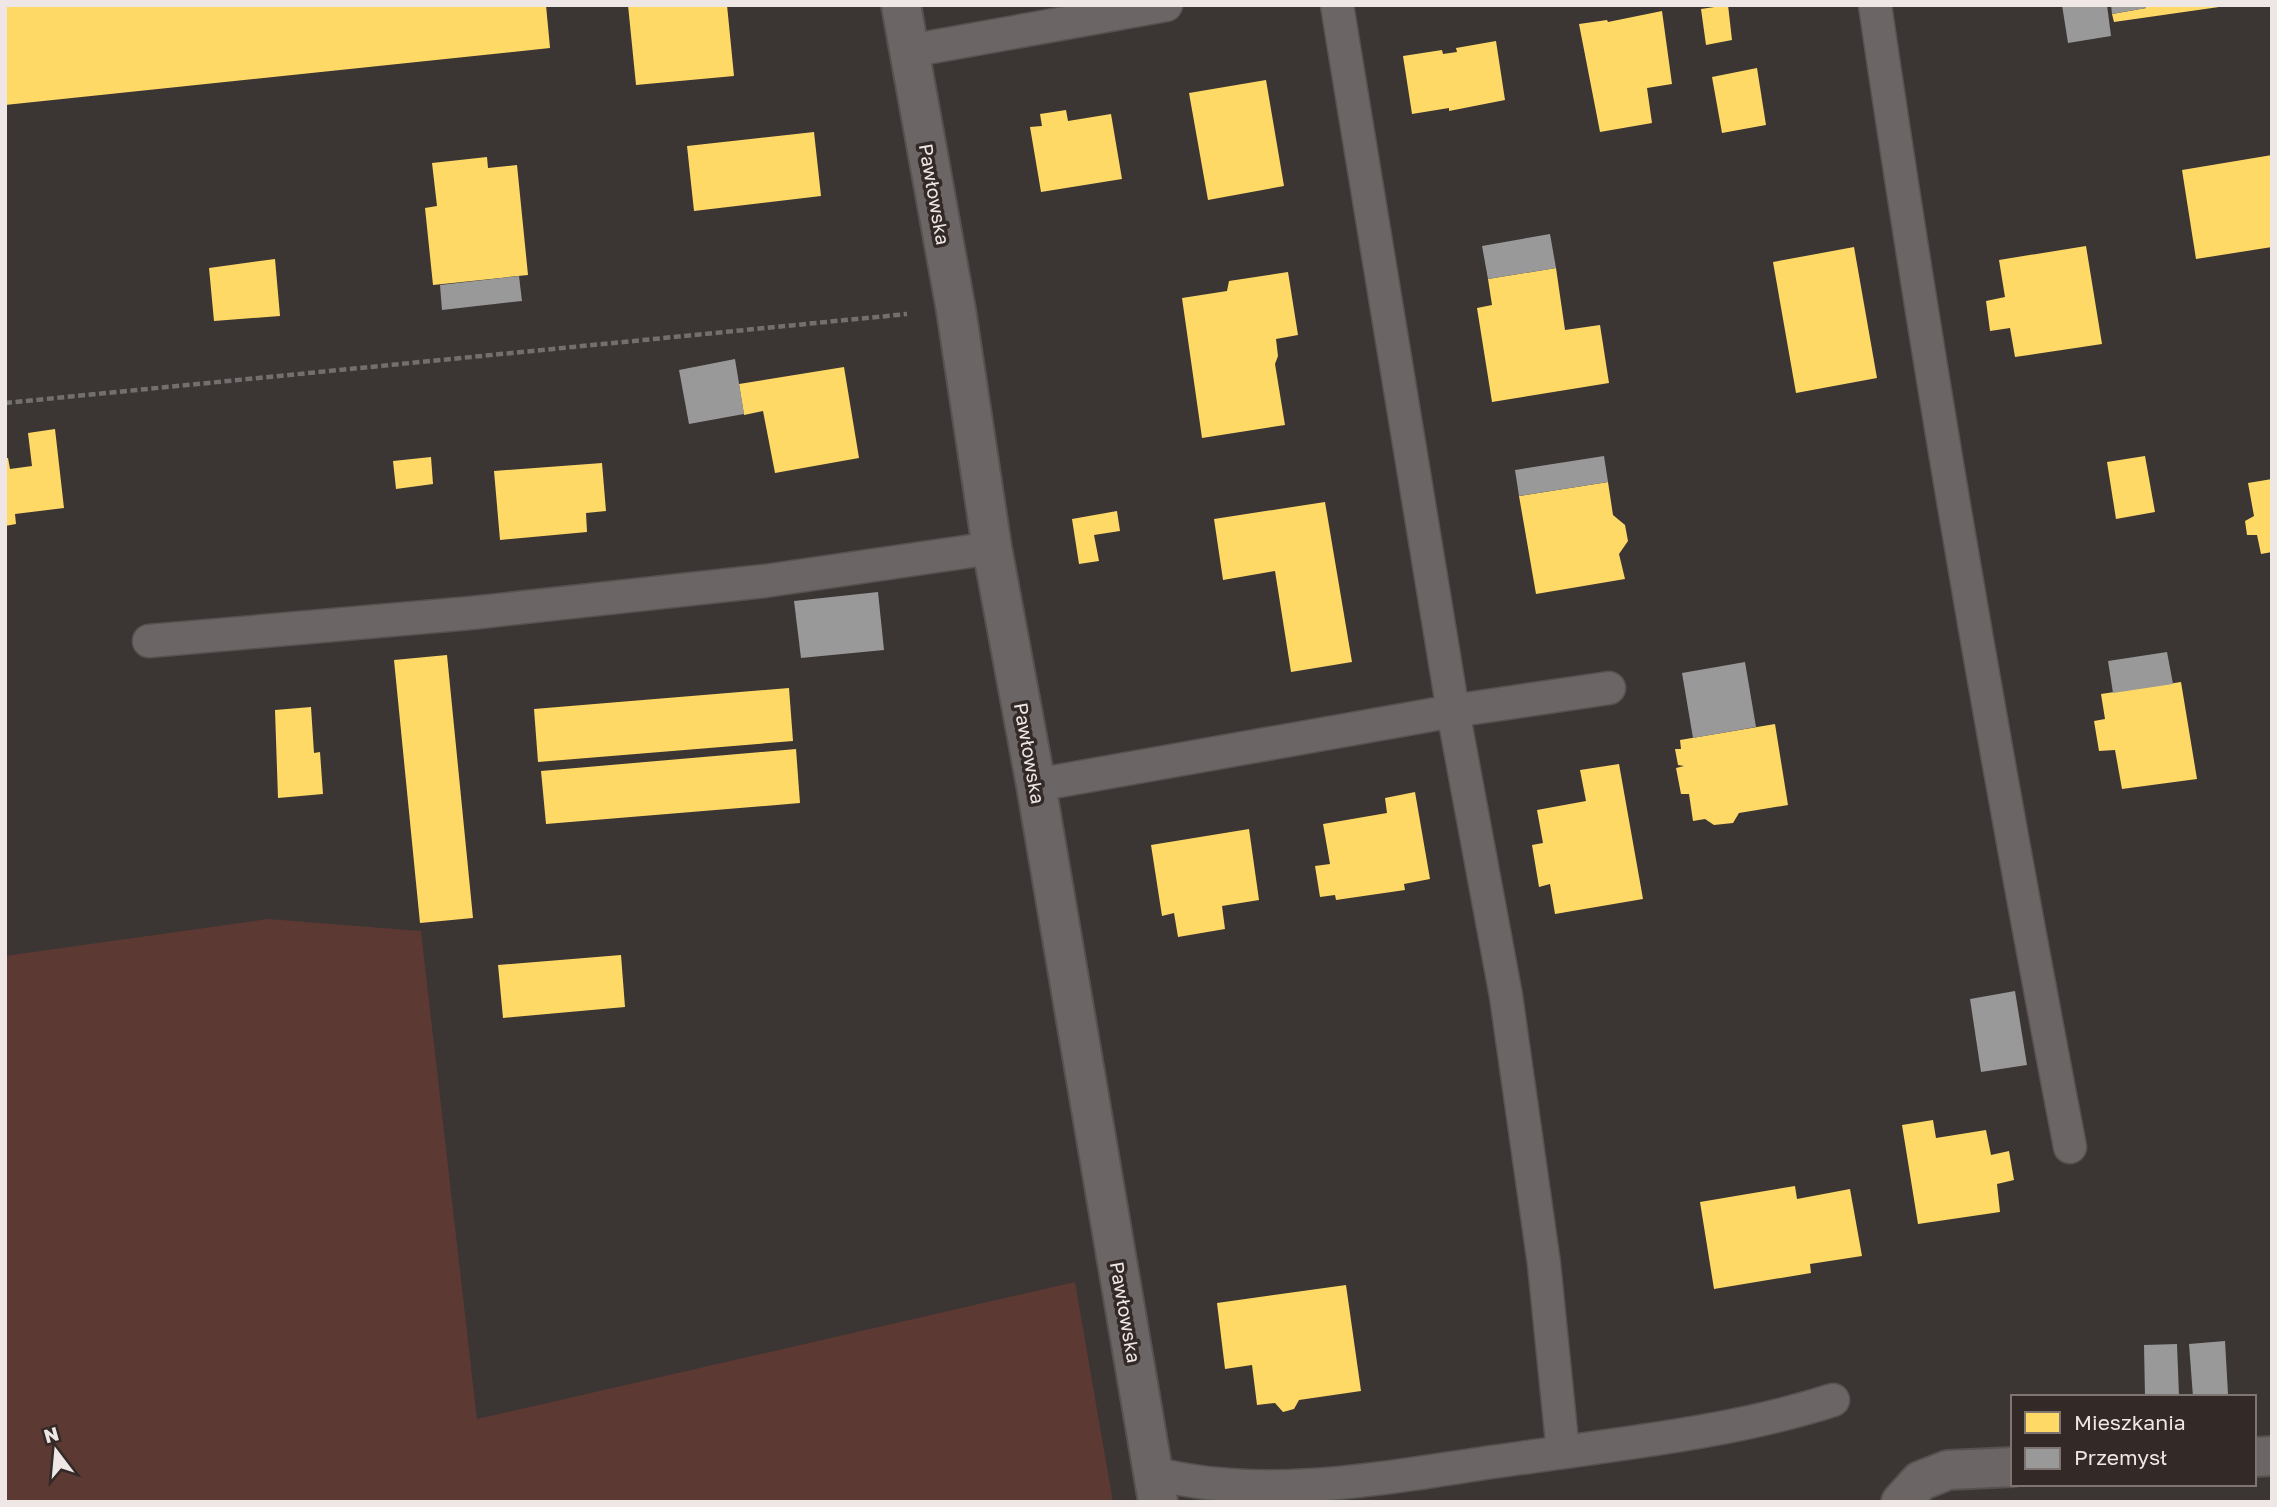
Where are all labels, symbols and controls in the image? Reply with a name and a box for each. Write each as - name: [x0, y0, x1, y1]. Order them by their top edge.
- street label: Pawłowska: [915, 142, 955, 246]
- street label: Pawłowska: [1010, 701, 1050, 805]
- street label: Pawłowska: [1106, 1260, 1146, 1364]
- legend: [2011, 1395, 2256, 1486]
- text: Mieszkania: [2074, 1409, 2186, 1435]
- north arrow: [21, 1416, 91, 1486]
- text: N: [41, 1421, 61, 1447]
- text: Przemysł: [2074, 1444, 2167, 1470]

